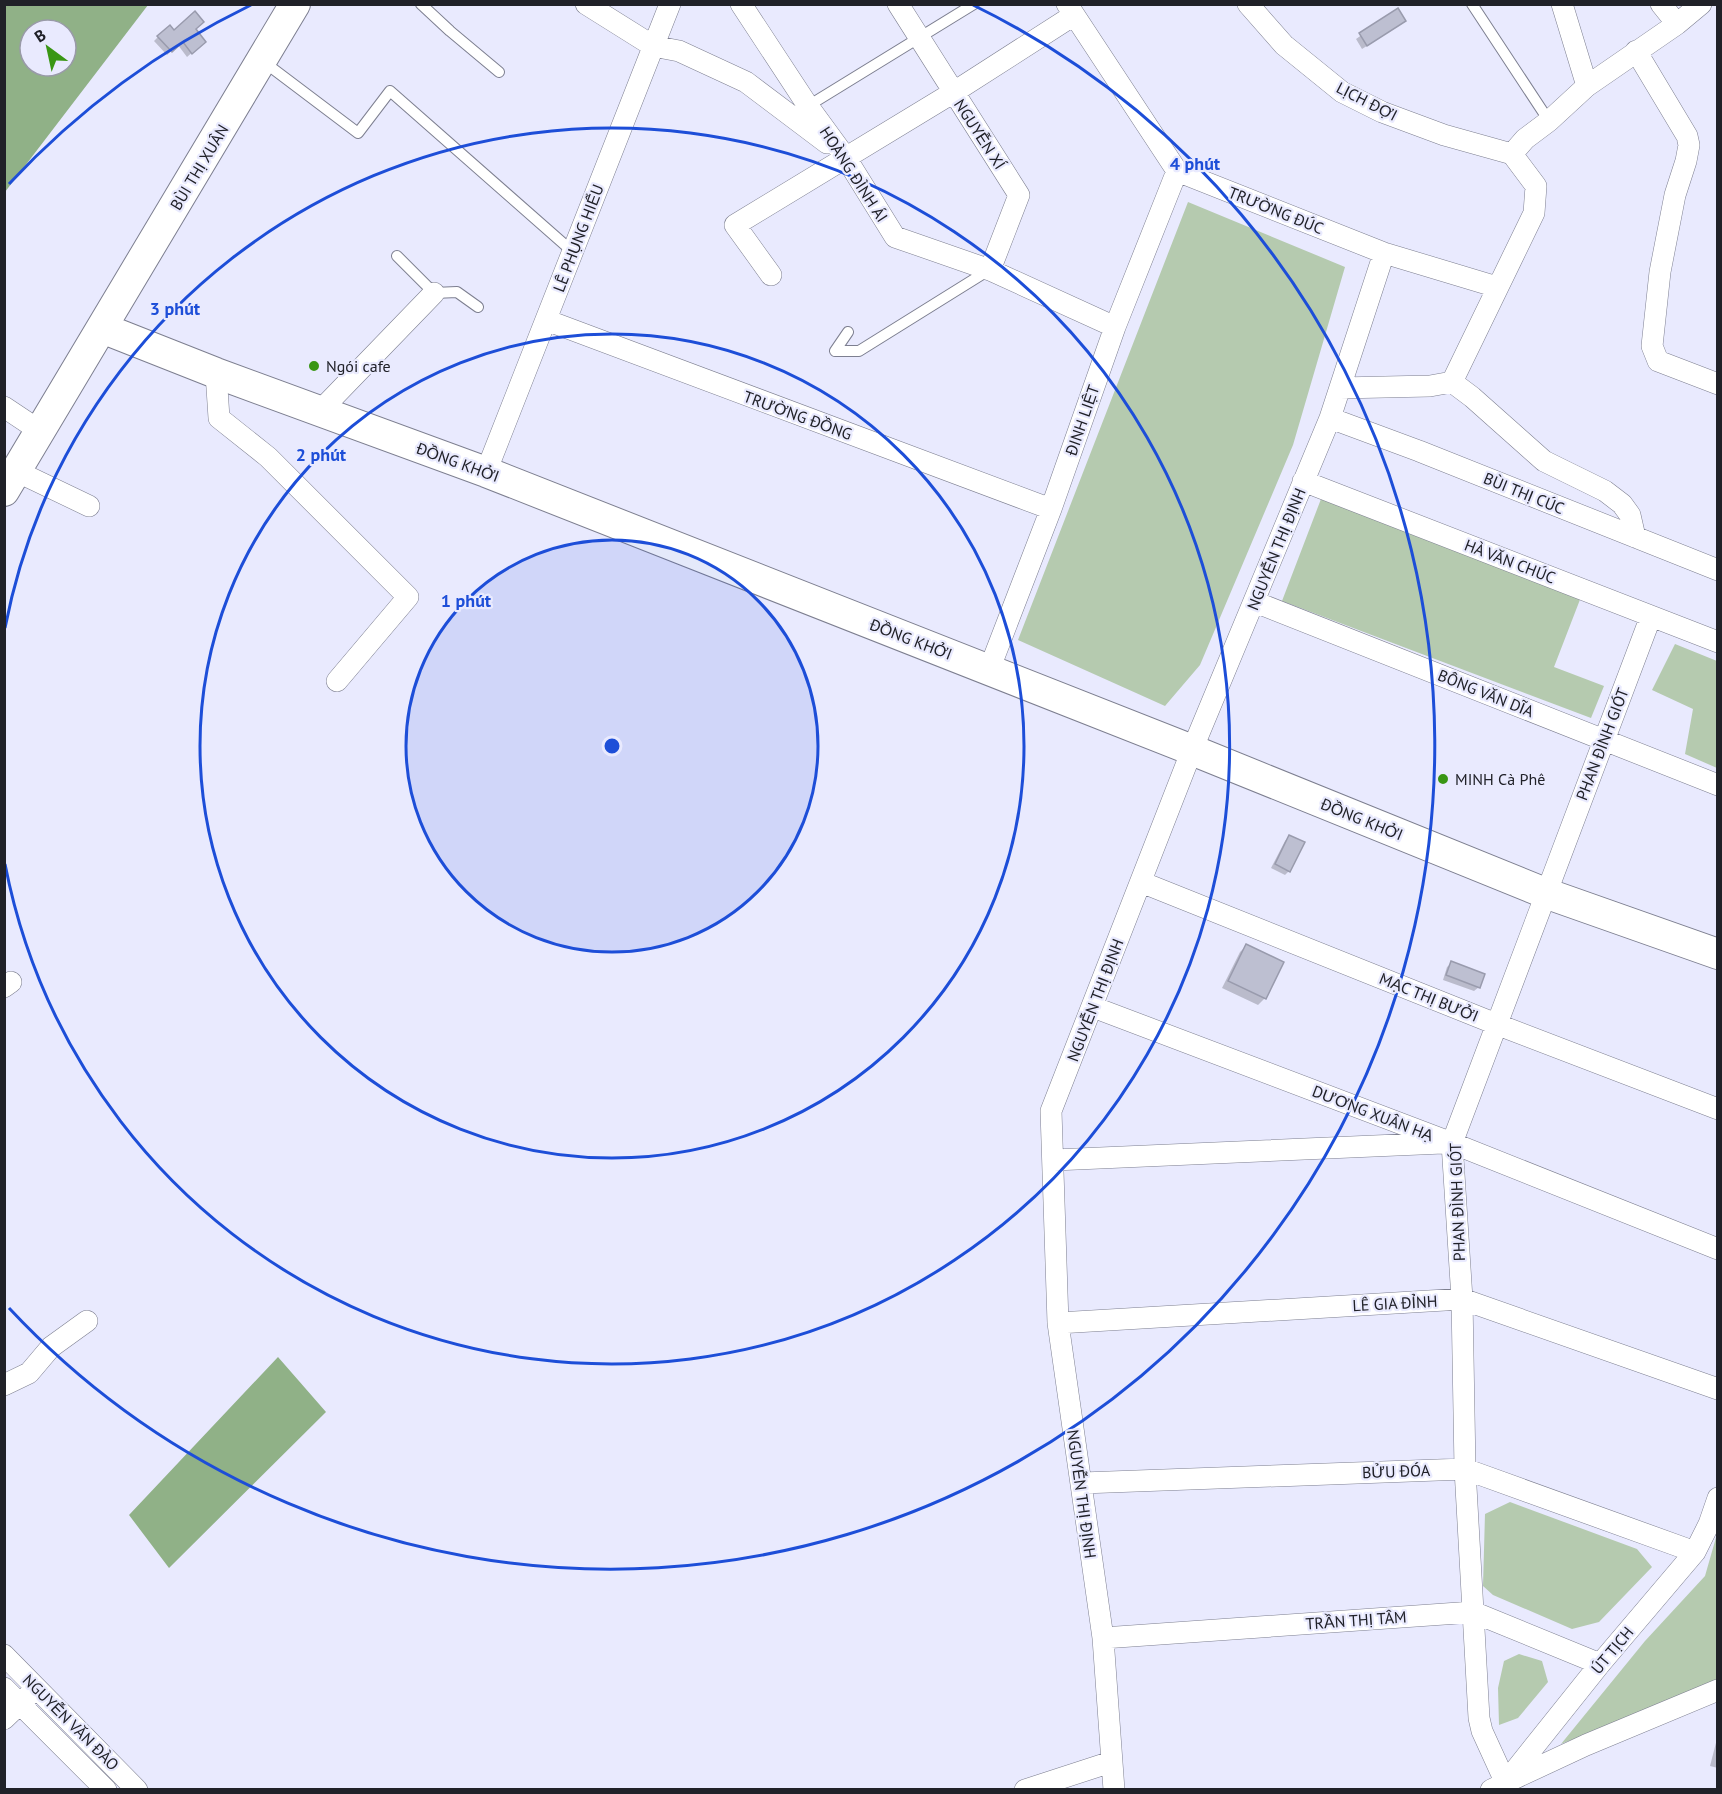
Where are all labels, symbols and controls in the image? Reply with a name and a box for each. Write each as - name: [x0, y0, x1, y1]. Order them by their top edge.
- north arrow: [18, 18, 78, 78]
- text: B: [30, 24, 49, 46]
- street label: LỊCH ĐỢI: [1333, 77, 1401, 125]
- street label: NGUYỄN XÍ: [950, 95, 1010, 173]
- street label: BÙI THỊ XUÂN: [166, 120, 232, 214]
- street label: HOÀNG ĐÌNH ÁI: [816, 122, 892, 226]
- text: 4 phút: [1170, 152, 1221, 175]
- street label: LÊ PHỤNG HIỂU: [548, 181, 608, 295]
- street label: TRƯỜNG ĐÚC: [1226, 182, 1326, 238]
- text: 3 phút: [150, 297, 201, 320]
- place label: Ngói cafe: [326, 356, 391, 376]
- marker: Ngói cafe: [307, 359, 321, 373]
- street label: ĐINH LIỆT: [1060, 382, 1103, 459]
- street label: TRƯỜNG ĐỒNG: [741, 386, 855, 444]
- street label: ĐỒNG KHỞI: [413, 437, 502, 486]
- text: 2 phút: [296, 443, 347, 466]
- street label: BÙI THỊ CÚC: [1481, 468, 1567, 518]
- street label: NGUYỄN THỊ ĐỊNH: [1242, 485, 1310, 613]
- street label: HÀ VĂN CHÚC: [1462, 535, 1558, 587]
- text: 1 phút: [441, 589, 492, 612]
- street label: ĐỒNG KHỞI: [866, 614, 955, 664]
- street label: BÔNG VĂN DĨA: [1435, 665, 1537, 722]
- street label: PHAN ĐÌNH GIÓT: [1571, 685, 1633, 803]
- centre of rings: [602, 736, 622, 756]
- place label: MINH Cà Phê: [1455, 769, 1545, 789]
- marker: MINH Cà Phê: [1436, 772, 1450, 786]
- street label: ĐỒNG KHỞI: [1317, 793, 1406, 845]
- street label: NGUYỄN THỊ ĐỊNH: [1062, 936, 1128, 1064]
- street label: MẠC THỊ BƯỞI: [1376, 968, 1482, 1026]
- street label: DƯƠNG XUÂN HẠ: [1310, 1081, 1437, 1145]
- street label: PHAN ĐÌNH GIÓT: [1445, 1142, 1469, 1262]
- street label: LÊ GIA ĐỈNH: [1352, 1291, 1438, 1315]
- street label: NGUYỄN THỊ ĐỊNH: [1063, 1428, 1101, 1560]
- street label: BỬU ĐÓA: [1362, 1460, 1431, 1482]
- street label: TRẦN THỊ TÂM: [1305, 1606, 1407, 1634]
- street label: ÚT TỊCH: [1586, 1622, 1638, 1678]
- street label: NGUYỄN VĂN ĐÀO: [19, 1670, 123, 1774]

